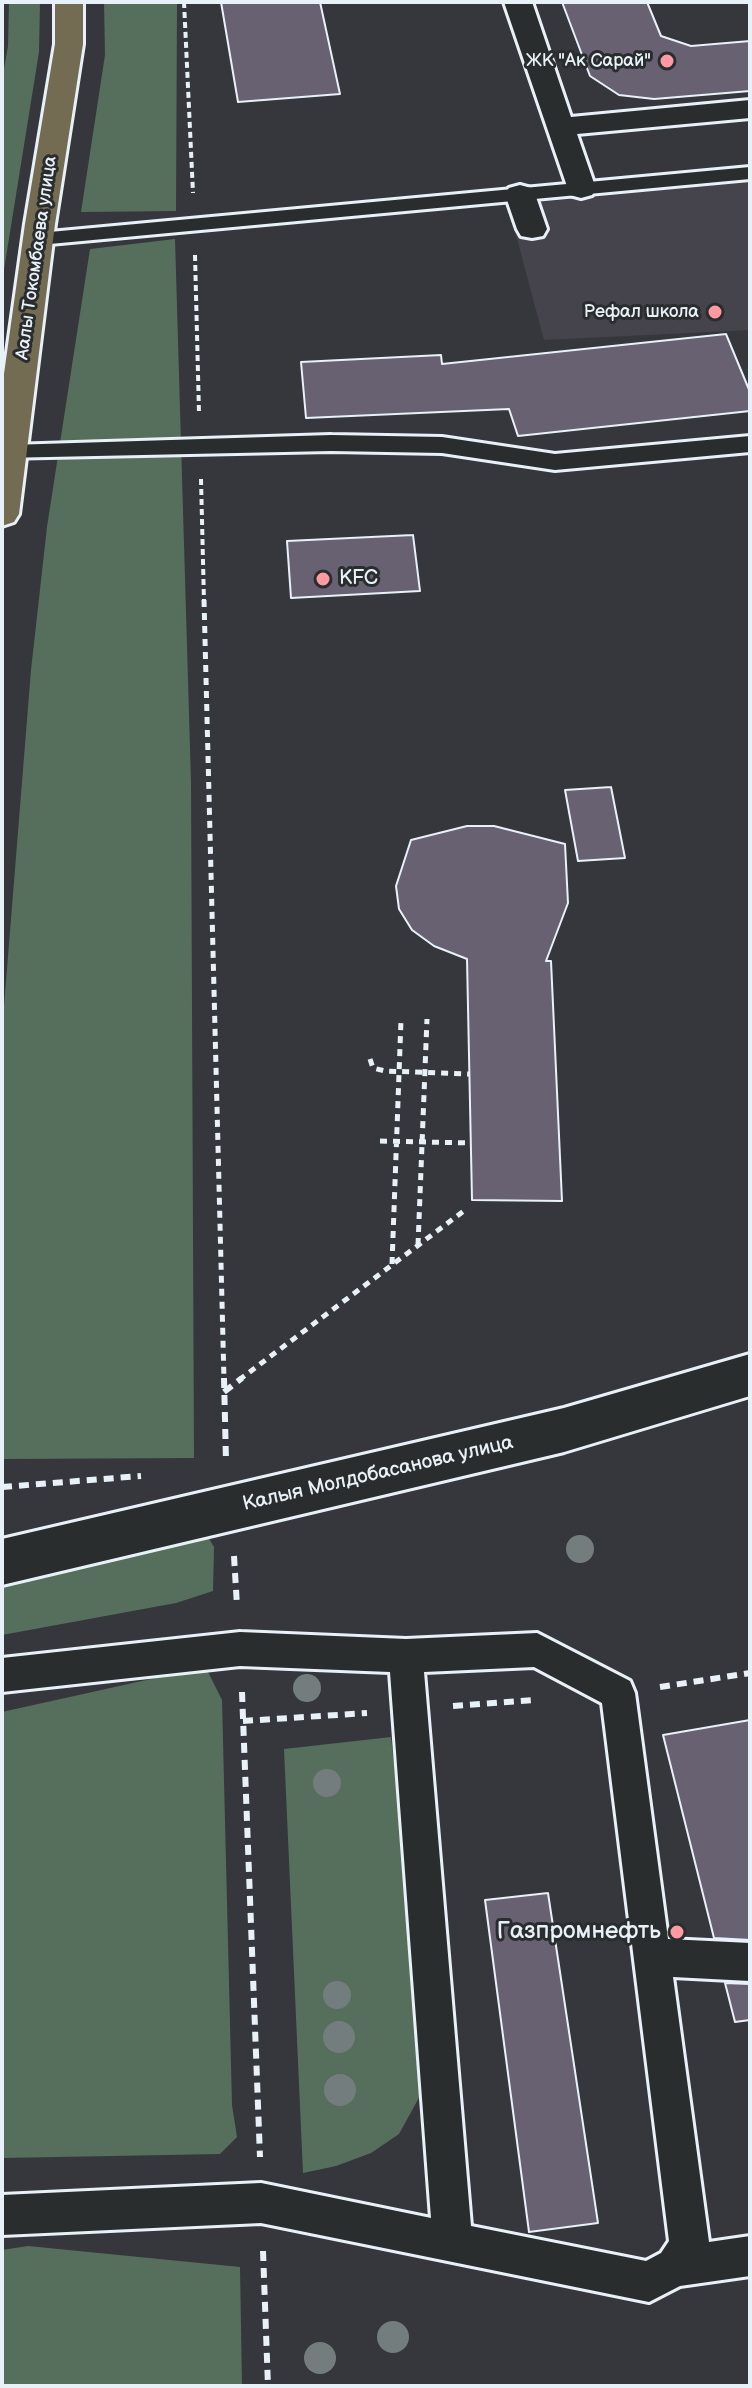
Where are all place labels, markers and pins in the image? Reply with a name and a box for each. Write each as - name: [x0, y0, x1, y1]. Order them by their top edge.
- place label: ЖК "Ак Сарай": [526, 50, 651, 72]
- marker: ЖК "Ак Сарай": [658, 52, 676, 70]
- place label: Рефал школа: [584, 301, 699, 323]
- marker: Рефал школа: [706, 303, 724, 321]
- place label: KFC: [339, 567, 378, 591]
- marker: KFC: [314, 570, 332, 588]
- place label: Газпромнефть: [497, 1918, 661, 1946]
- marker: Газпромнефть: [668, 1923, 686, 1941]

